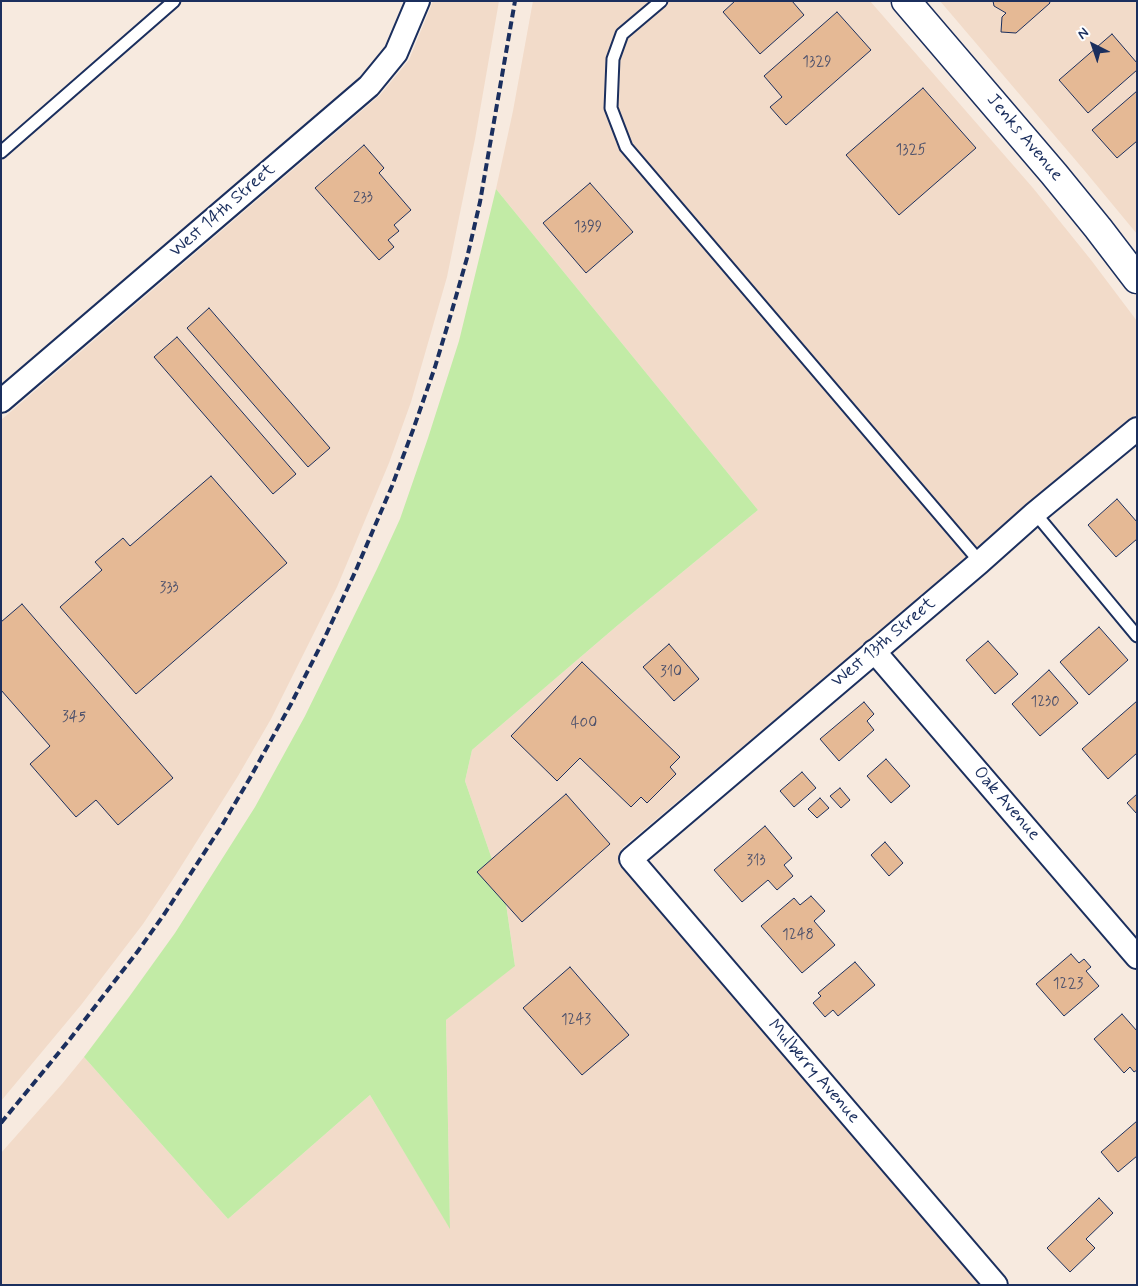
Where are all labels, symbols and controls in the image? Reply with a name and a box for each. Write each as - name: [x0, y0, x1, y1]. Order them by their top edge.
- north arrow: [1068, 20, 1118, 70]
- text: N: [1074, 24, 1093, 44]
- house number: 1329: [802, 54, 832, 72]
- street label: Jenks Avenue: [981, 90, 1067, 186]
- house number: 1325: [896, 142, 926, 160]
- street label: West 14th Street: [166, 159, 280, 263]
- house number: 233: [353, 190, 373, 208]
- house number: 1399: [574, 219, 602, 237]
- house number: 333: [159, 580, 179, 598]
- street label: West 13th Street: [828, 593, 940, 693]
- house number: 310: [660, 664, 682, 682]
- house number: 1230: [1030, 694, 1060, 712]
- house number: 345: [62, 709, 86, 727]
- house number: 400: [571, 715, 597, 733]
- street label: Oak Avenue: [968, 762, 1044, 846]
- house number: 313: [746, 853, 766, 871]
- house number: 1248: [782, 927, 814, 945]
- house number: 1223: [1053, 976, 1083, 994]
- house number: 1243: [561, 1012, 591, 1030]
- street label: Mulberry Avenue: [762, 1016, 864, 1128]

